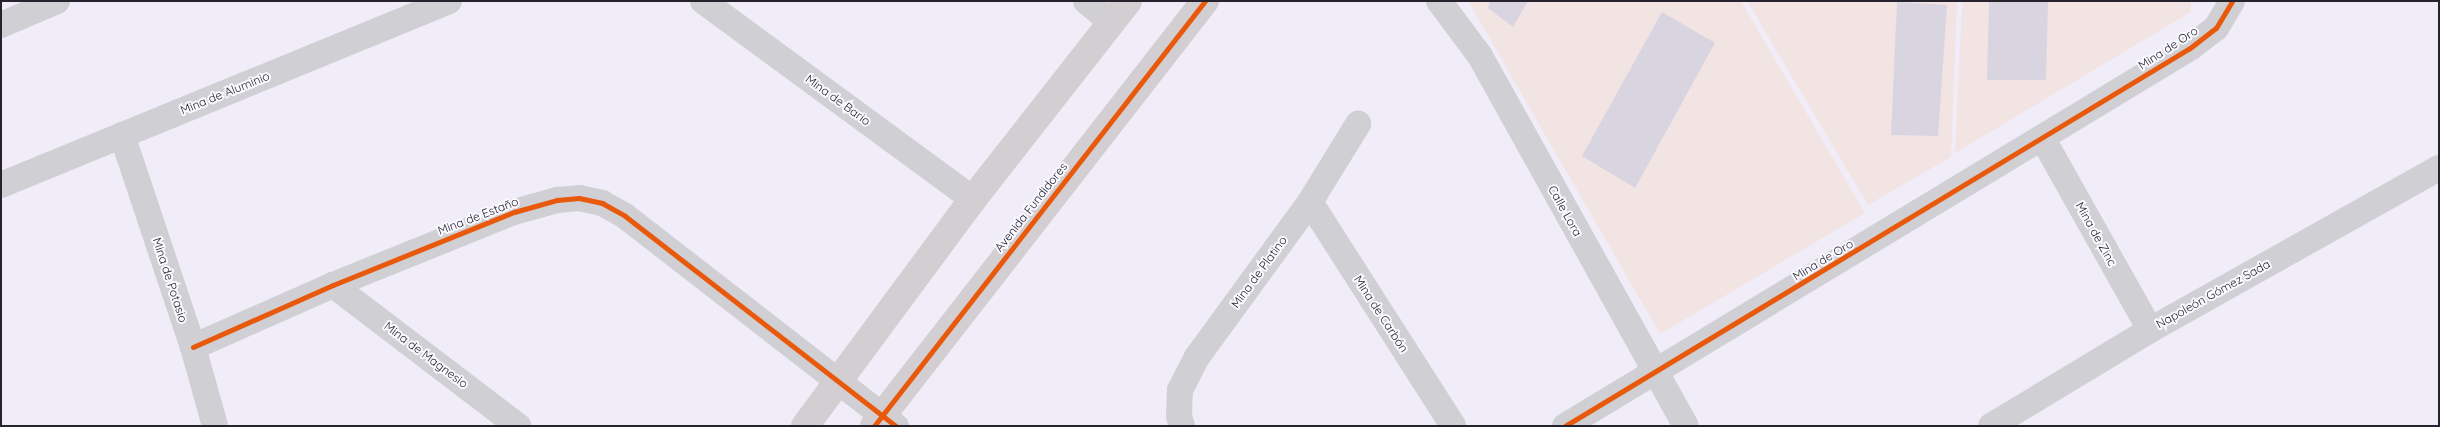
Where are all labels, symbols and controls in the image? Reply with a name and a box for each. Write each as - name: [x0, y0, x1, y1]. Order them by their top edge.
- street label: Mina de Oro: [2136, 23, 2200, 73]
- street label: Mina de Aluminio: [178, 69, 272, 117]
- street label: Mina de Bario: [803, 72, 873, 128]
- street label: Avenida Fundidores: [992, 159, 1070, 255]
- street label: Calle Lora: [1545, 183, 1585, 239]
- street label: Mina de Estaño: [436, 194, 520, 238]
- street label: Mina de Zinc: [2073, 200, 2119, 268]
- street label: Mina de Platino: [1228, 233, 1290, 311]
- street label: Mina de Potasio: [149, 236, 191, 324]
- street label: Mina de Oro: [1790, 236, 1856, 284]
- street label: Napoleón Gómez Sada: [2153, 257, 2273, 331]
- street label: Mina de Carbón: [1351, 273, 1411, 355]
- street label: Mina de Magnesio: [381, 319, 471, 391]

